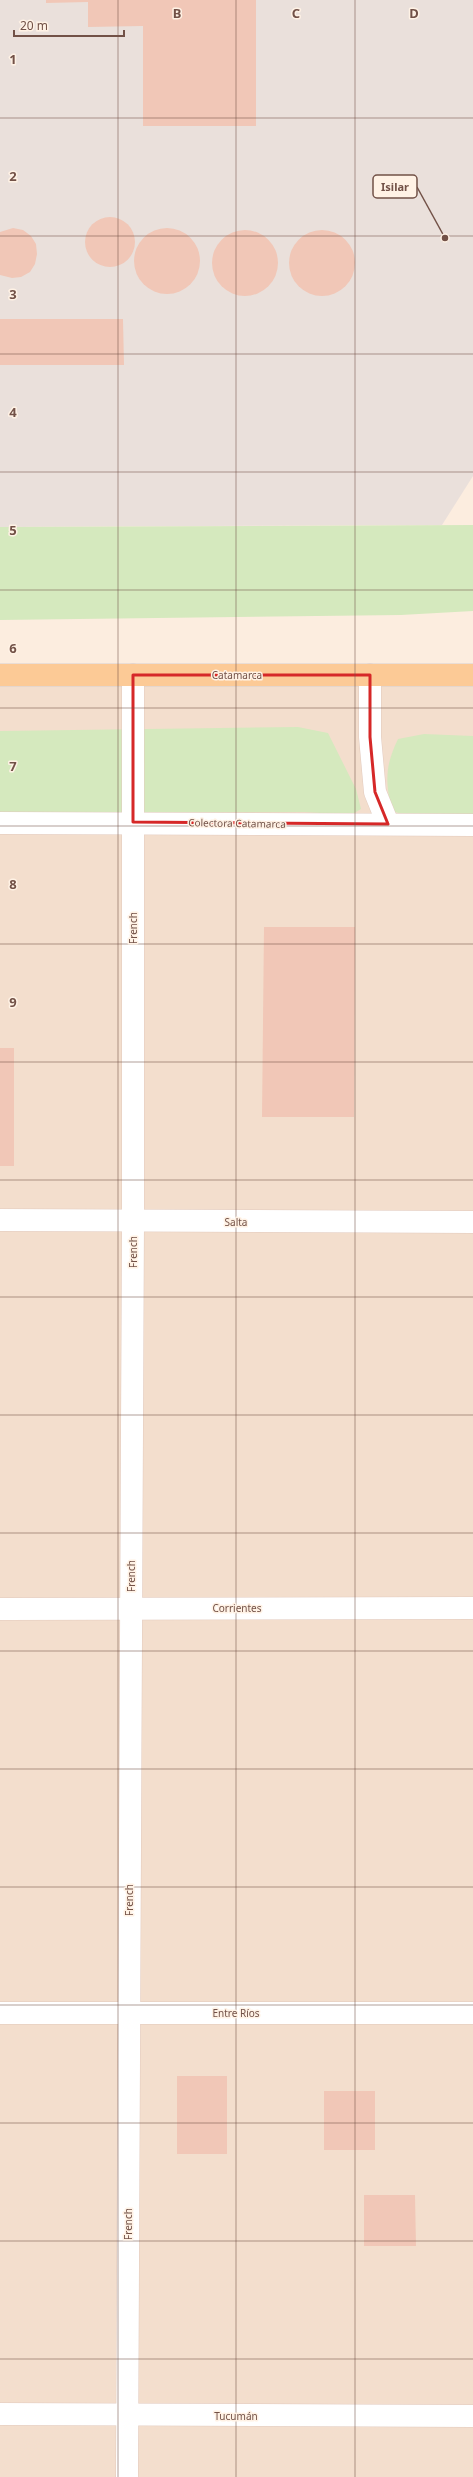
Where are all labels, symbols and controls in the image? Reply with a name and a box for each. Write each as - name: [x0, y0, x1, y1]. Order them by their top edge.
- text: B: [173, 4, 181, 22]
- text: C: [292, 4, 300, 22]
- text: D: [409, 4, 419, 22]
- scale bar: [14, 12, 124, 38]
- text: 20 m: [20, 17, 48, 34]
- text: 1: [9, 50, 17, 68]
- text: 2: [9, 167, 17, 185]
- callout: Isilar: [373, 175, 417, 198]
- text: Isilar: [381, 179, 409, 194]
- text: 3: [9, 285, 17, 303]
- text: 4: [9, 403, 17, 421]
- text: 5: [9, 521, 17, 539]
- text: 6: [9, 639, 17, 657]
- street label: Catamarca: [212, 668, 262, 682]
- text: 7: [9, 757, 17, 775]
- street label: Colectora Catamarca: [188, 815, 286, 831]
- text: 8: [9, 875, 17, 893]
- street label: French: [126, 912, 140, 944]
- text: 9: [9, 993, 17, 1011]
- street label: Salta: [225, 1215, 247, 1229]
- street label: French: [126, 1236, 140, 1268]
- street label: French: [124, 1560, 138, 1592]
- street label: Corrientes: [212, 1601, 262, 1615]
- street label: French: [122, 1884, 136, 1916]
- street label: Entre Ríos: [212, 2006, 260, 2020]
- street label: French: [121, 2208, 135, 2240]
- street label: Tucumán: [214, 2409, 258, 2423]

